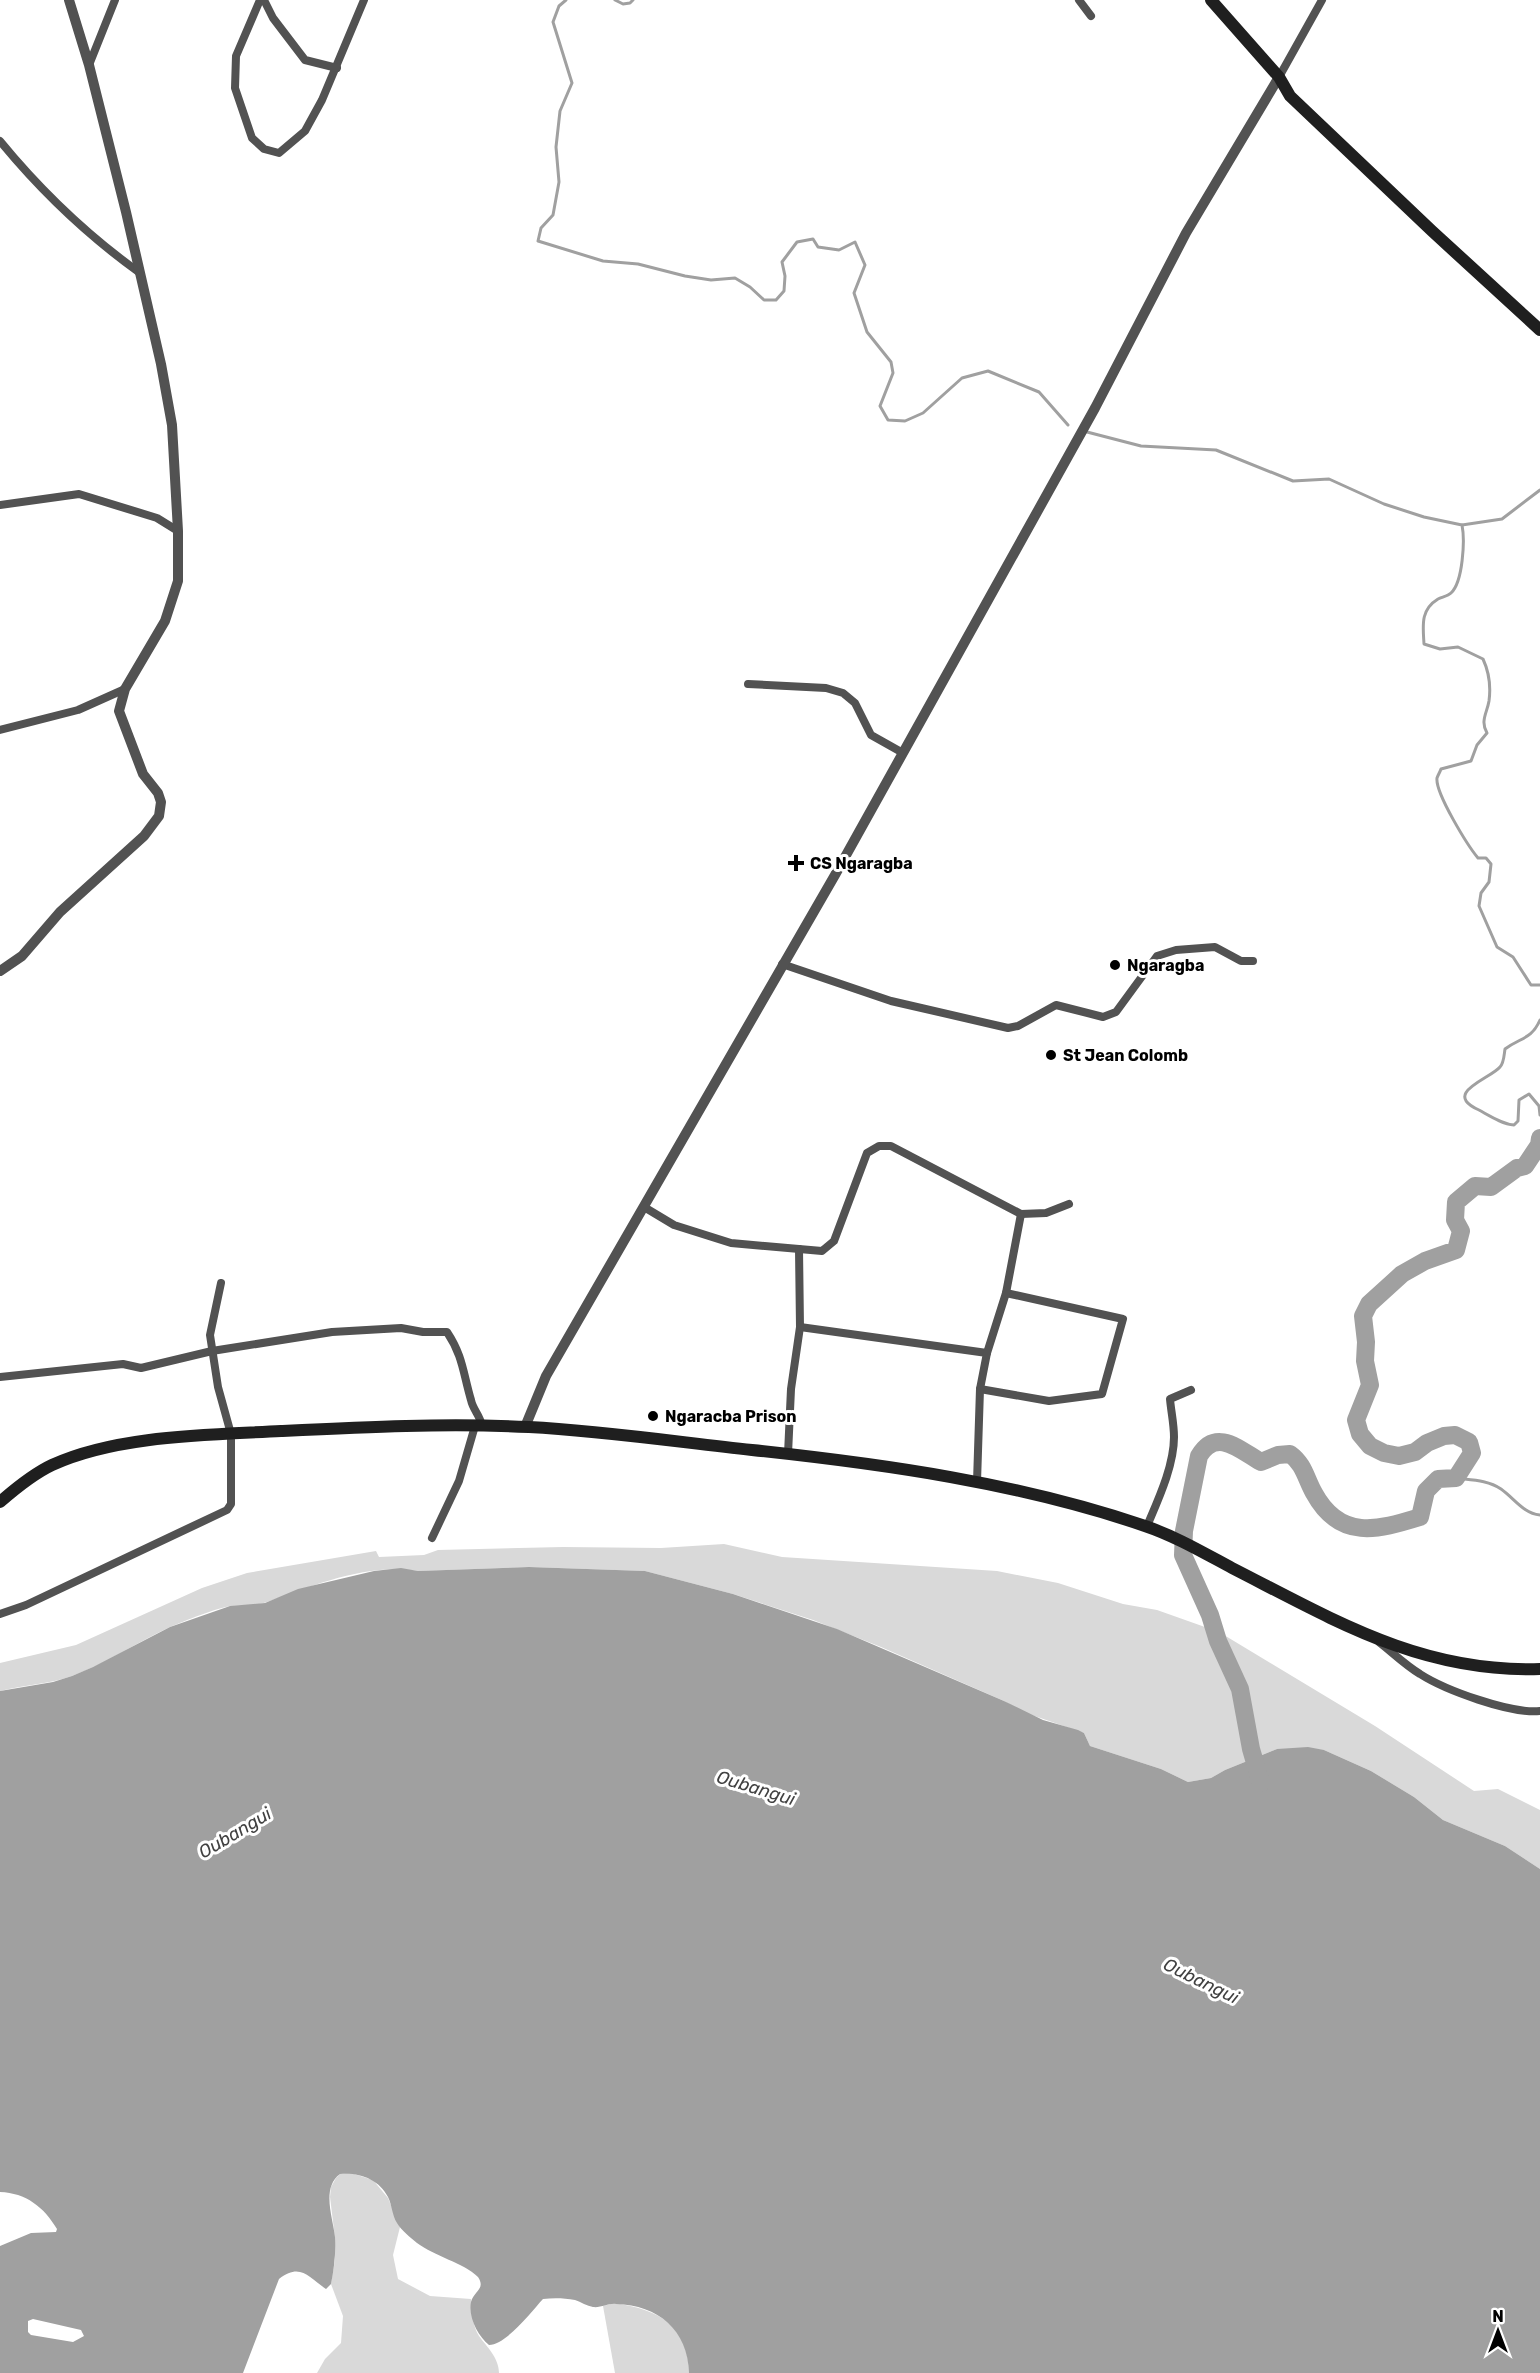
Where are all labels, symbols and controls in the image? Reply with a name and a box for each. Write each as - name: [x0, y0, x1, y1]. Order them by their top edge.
- marker: CS Ngaragba: [787, 854, 805, 872]
- place label: CS Ngaragba: [810, 854, 913, 873]
- place label: Ngaragba: [1127, 956, 1204, 975]
- marker: Ngaragba: [1108, 958, 1122, 972]
- place label: St Jean Colomb: [1063, 1046, 1188, 1065]
- marker: St Jean Colomb: [1044, 1048, 1058, 1062]
- place label: Ngaracba Prison: [665, 1407, 797, 1426]
- marker: Ngaracba Prison: [646, 1409, 660, 1423]
- water label: Oubangui: [714, 1766, 799, 1811]
- water label: Oubangui: [195, 1802, 276, 1863]
- water label: Oubangui: [1160, 1953, 1243, 2009]
- north arrow: [1468, 2301, 1528, 2361]
- text: N: [1492, 2307, 1504, 2326]

